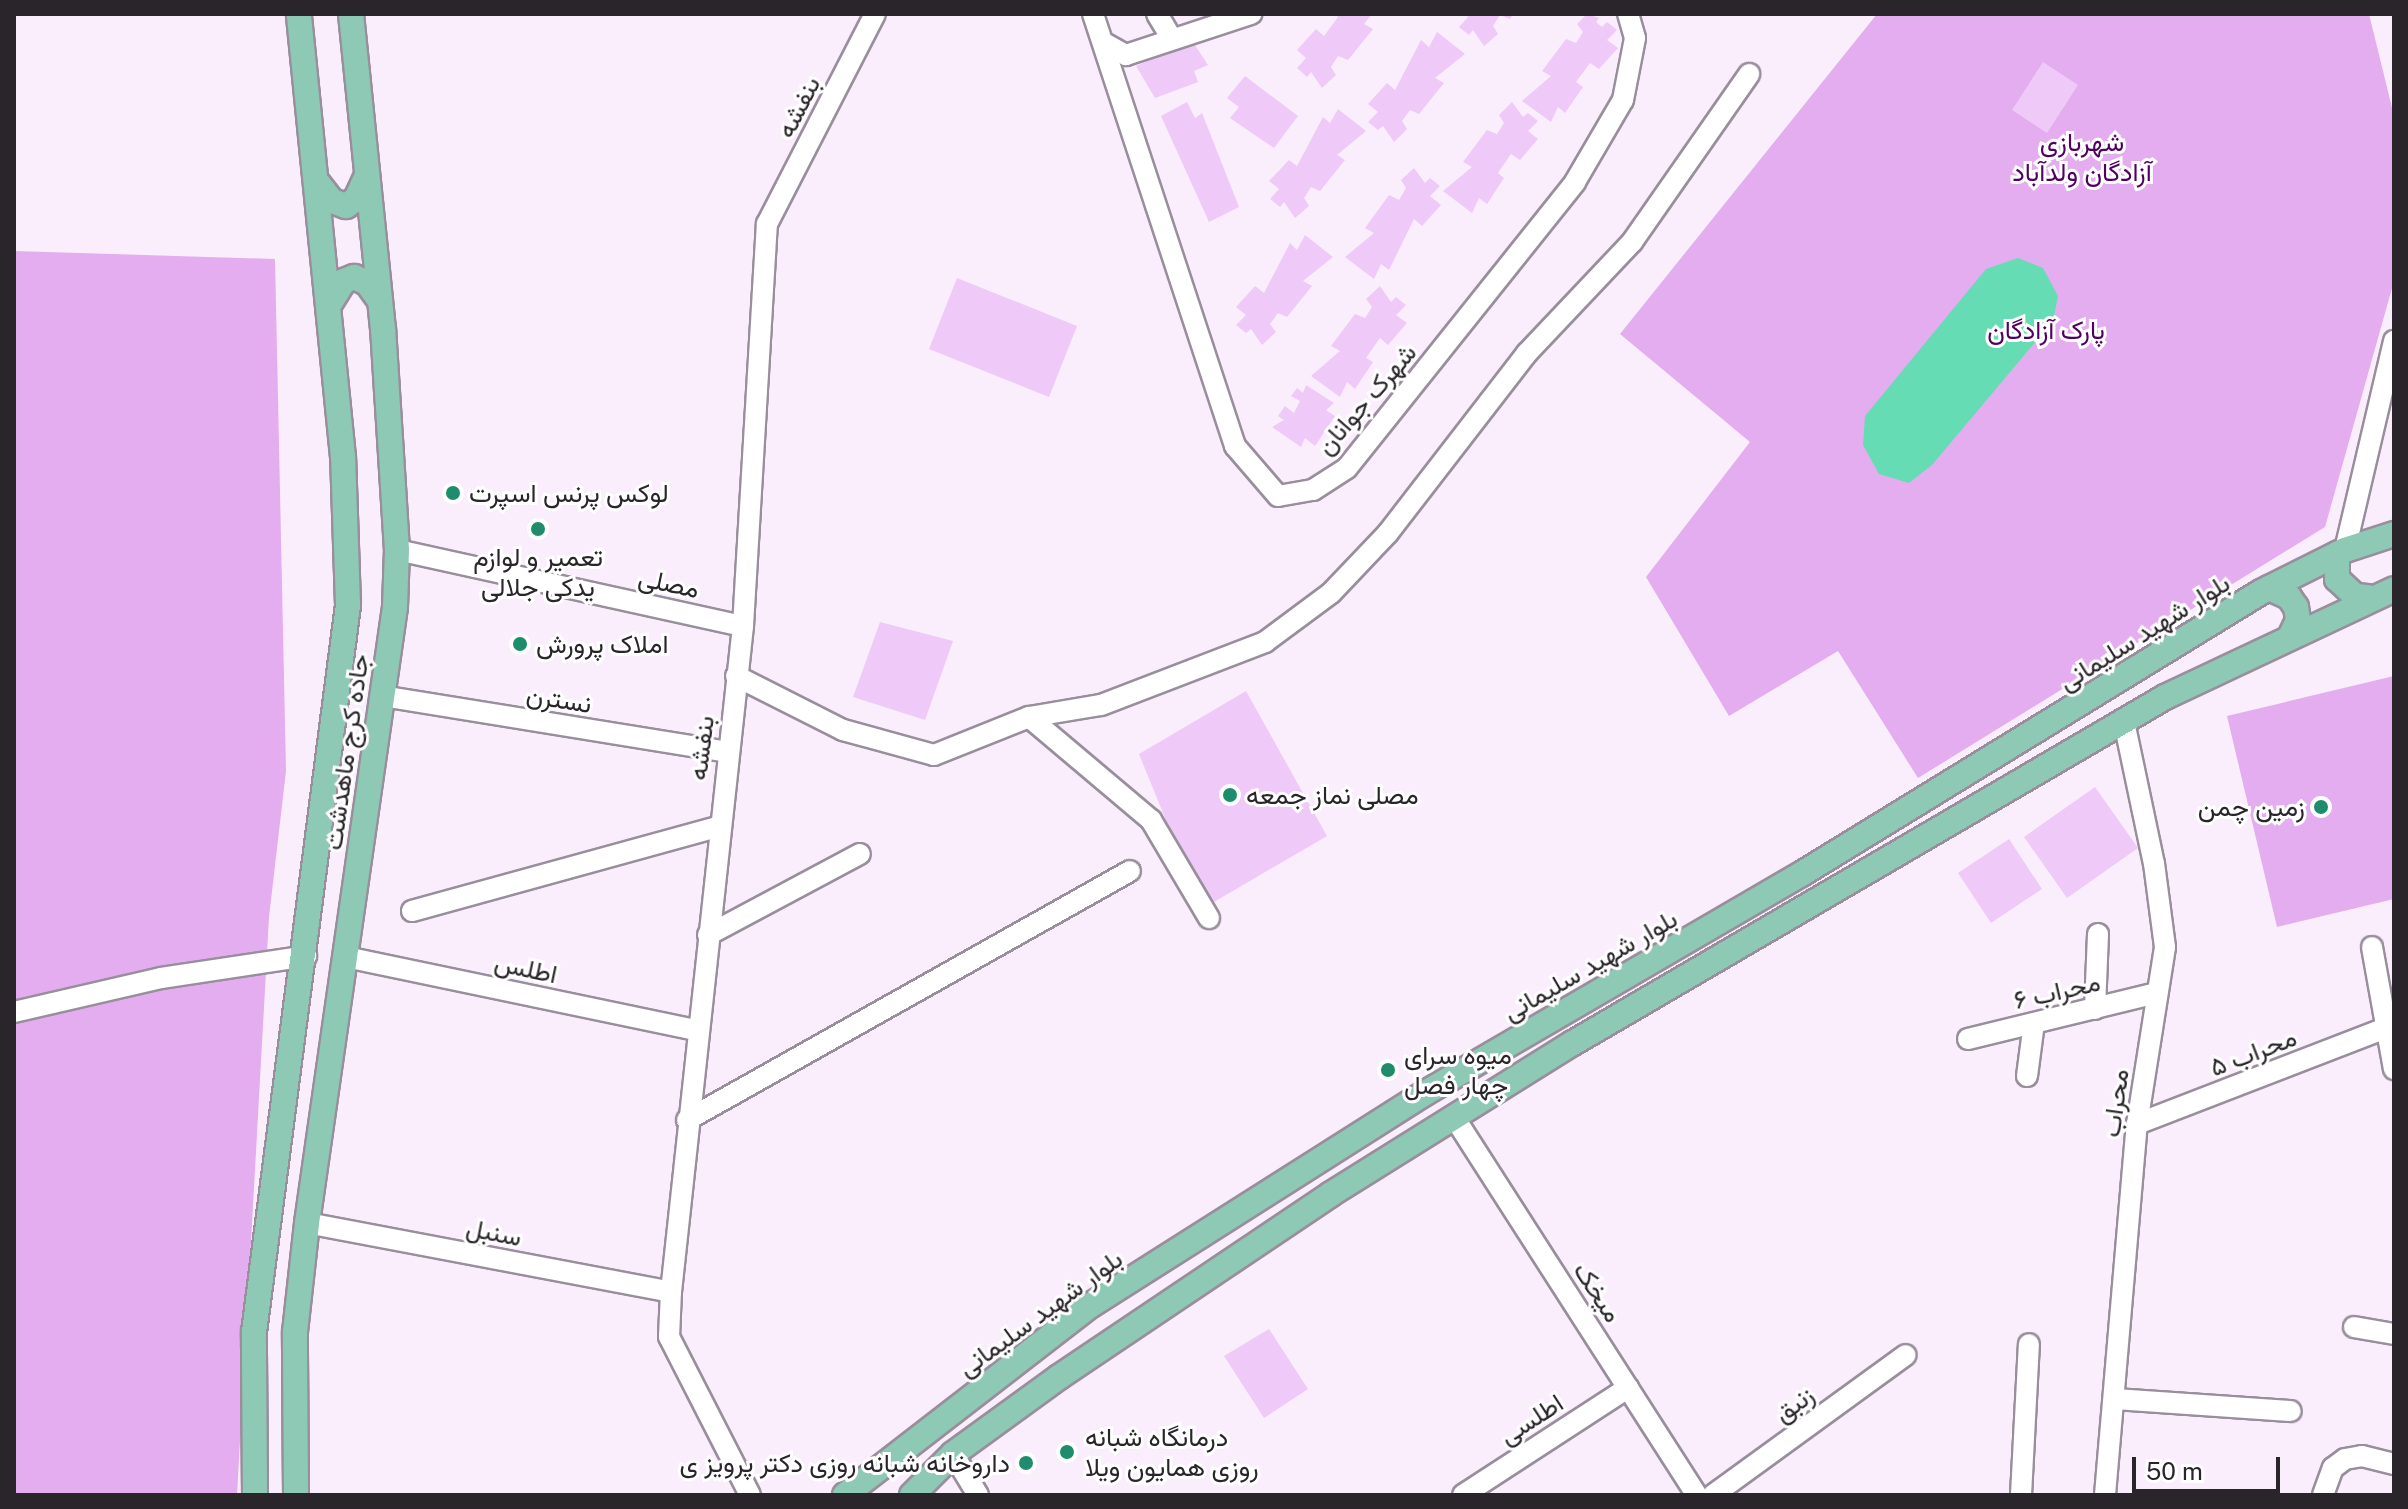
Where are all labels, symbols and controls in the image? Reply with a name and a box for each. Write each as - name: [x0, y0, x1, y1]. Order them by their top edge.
- street label: بنفشه: [769, 71, 827, 143]
- park label: شهربازی آزادگان ولدآباد: [2012, 126, 2152, 188]
- park label: پارک آزادگان: [1987, 314, 2105, 346]
- street label: شهرک جوانان: [1309, 337, 1423, 461]
- place label: لوکس پرنس اسپرت: [469, 477, 669, 509]
- marker: لوکس پرنس اسپرت: [444, 484, 462, 502]
- marker: تعمیر و لوازم یدکی جلالی: [529, 520, 547, 538]
- place label: تعمیر و لوازم یدکی جلالی: [473, 541, 603, 602]
- street label: مصلی: [636, 561, 702, 605]
- street label: بلوار شهید سلیمانی: [2053, 567, 2235, 697]
- place label: املاک پرورش: [536, 628, 668, 660]
- marker: املاک پرورش: [511, 635, 529, 653]
- street label: جاده کرج ماهدشت: [317, 652, 375, 852]
- street label: نسترن: [524, 678, 594, 720]
- street label: بنفشه: [682, 714, 720, 782]
- place label: مصلی نماز جمعه: [1246, 779, 1419, 811]
- marker: مصلی نماز جمعه: [1221, 786, 1239, 804]
- place label: زمین چمن: [2198, 791, 2305, 823]
- marker: زمین چمن: [2312, 798, 2330, 816]
- street label: بلوار شهید سلیمانی: [1497, 902, 1683, 1028]
- street label: اطلس: [492, 946, 560, 990]
- street label: محراب ۶: [2011, 966, 2103, 1016]
- street label: محراب ۵: [2205, 1021, 2301, 1083]
- place label: میوه سرای چهار فصل: [1404, 1039, 1512, 1100]
- marker: میوه سرای چهار فصل: [1379, 1061, 1397, 1079]
- street label: محراب: [2095, 1067, 2135, 1139]
- street label: سنبل: [464, 1211, 524, 1253]
- street label: بلوار شهید سلیمانی: [952, 1243, 1128, 1383]
- street label: میخک: [1567, 1256, 1629, 1328]
- street label: زنبق: [1768, 1379, 1820, 1429]
- street label: اطلسی: [1493, 1387, 1569, 1451]
- place label: درمانگاه شبانه روزی همایون ویلا: [1085, 1421, 1259, 1482]
- marker: درمانگاه شبانه روزی همایون ویلا: [1056, 1441, 1078, 1463]
- scale bar: [2136, 1441, 2284, 1491]
- place label: داروخانه شبانه روزی دکتر پرویز ی: [680, 1447, 1010, 1479]
- marker: داروخانه شبانه روزی دکتر پرویز ی: [1017, 1454, 1035, 1472]
- text: 50 m: [2146, 1457, 2203, 1485]

